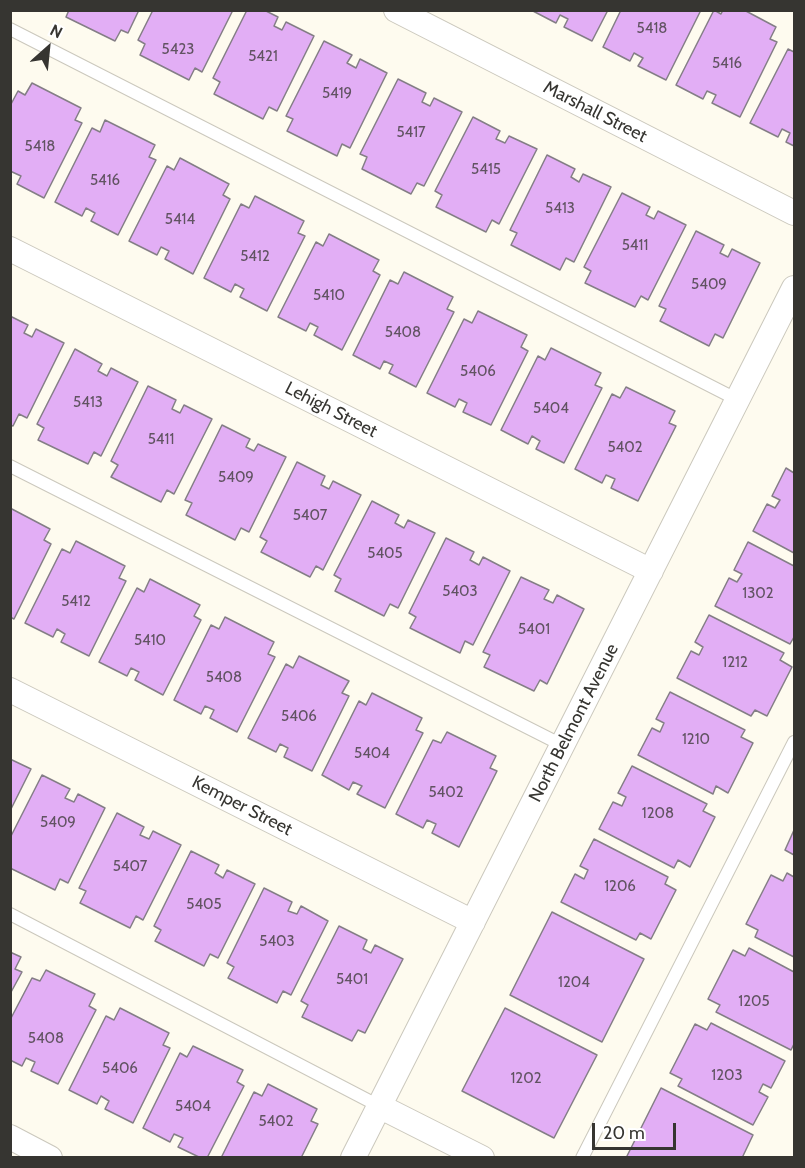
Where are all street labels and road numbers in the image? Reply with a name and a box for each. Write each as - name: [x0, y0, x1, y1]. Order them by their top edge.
- street label: Marshall Street: [540, 77, 650, 147]
- street label: Lehigh Street: [281, 378, 381, 442]
- street label: North Belmont Avenue: [525, 640, 623, 806]
- street label: Kemper Street: [188, 771, 296, 841]

